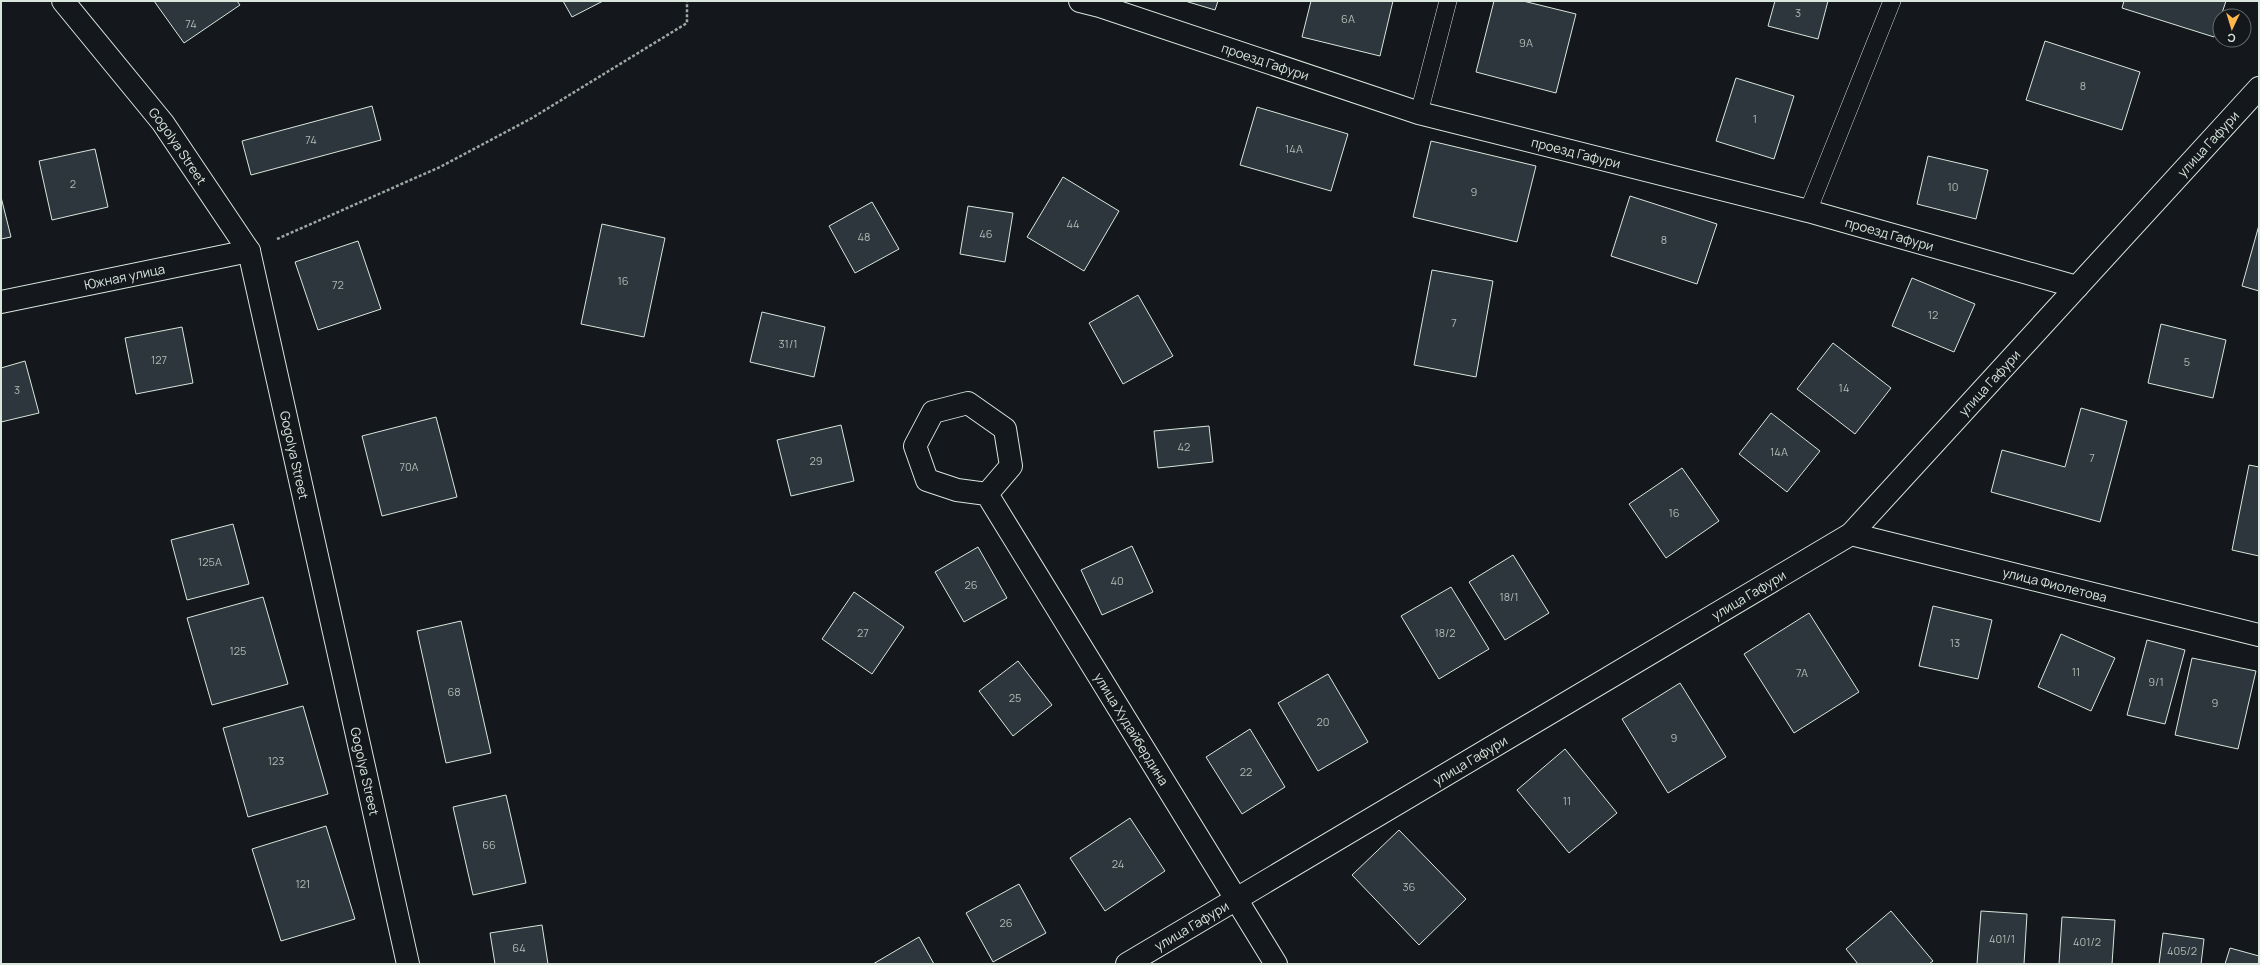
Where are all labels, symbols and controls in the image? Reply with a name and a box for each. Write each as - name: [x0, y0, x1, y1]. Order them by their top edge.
- house number: 3: [1795, 5, 1801, 20]
- north arrow: [2212, 8, 2252, 48]
- house number: 6А: [1341, 11, 1355, 26]
- house number: 74: [185, 16, 197, 31]
- text: С: [2227, 31, 2236, 46]
- house number: 9А: [1519, 35, 1533, 50]
- street label: проезд Гафури: [1219, 38, 1312, 85]
- house number: 8: [2080, 78, 2086, 93]
- street label: Gogolya Street: [145, 104, 211, 188]
- street label: улица Гафури: [2173, 107, 2243, 181]
- house number: 1: [1753, 111, 1757, 126]
- house number: 74: [305, 132, 317, 147]
- street label: проезд Гафури: [1529, 133, 1623, 172]
- house number: 14А: [1285, 141, 1303, 156]
- house number: 2: [70, 176, 76, 191]
- house number: 10: [1947, 179, 1959, 194]
- house number: 9: [1471, 184, 1478, 199]
- street label: проезд Гафури: [1843, 213, 1936, 255]
- house number: 44: [1066, 216, 1080, 231]
- house number: 46: [979, 226, 993, 241]
- house number: 48: [858, 229, 870, 244]
- house number: 8: [1661, 232, 1667, 247]
- street label: Южная улица: [82, 260, 167, 294]
- house number: 16: [617, 273, 629, 288]
- house number: 72: [332, 277, 344, 292]
- house number: 12: [1928, 307, 1938, 322]
- house number: 7: [1451, 315, 1457, 330]
- house number: 31/1: [779, 336, 797, 351]
- street label: улица Гафури: [1954, 346, 2024, 420]
- house number: 127: [151, 352, 167, 367]
- house number: 5: [2184, 354, 2190, 369]
- house number: 14: [1839, 380, 1849, 395]
- house number: 3: [14, 382, 20, 397]
- street label: Gogolya Street: [276, 409, 313, 501]
- house number: 42: [1178, 439, 1190, 454]
- house number: 14А: [1770, 444, 1788, 459]
- house number: 7: [2089, 450, 2095, 465]
- house number: 29: [809, 453, 823, 468]
- house number: 70А: [399, 459, 419, 474]
- house number: 16: [1668, 505, 1680, 520]
- house number: 125А: [198, 554, 222, 569]
- street label: улица Фиолетова: [2001, 563, 2109, 606]
- street label: улица Гафури: [1708, 566, 1789, 624]
- house number: 40: [1110, 573, 1124, 588]
- house number: 26: [964, 577, 978, 592]
- house number: 18/1: [1499, 589, 1519, 604]
- house number: 27: [857, 625, 869, 640]
- house number: 18/2: [1434, 625, 1456, 640]
- house number: 13: [1950, 635, 1960, 650]
- house number: 125: [230, 643, 246, 658]
- house number: 11: [2072, 664, 2080, 679]
- house number: 7А: [1796, 665, 1808, 680]
- street label: улица Худайбердина: [1090, 669, 1173, 789]
- house number: 9/1: [2148, 674, 2164, 689]
- house number: 68: [447, 684, 461, 699]
- house number: 25: [1009, 690, 1021, 705]
- house number: 9: [2212, 695, 2219, 710]
- house number: 20: [1317, 714, 1329, 729]
- street label: Gogolya Street: [346, 725, 384, 817]
- house number: 9: [1671, 730, 1678, 745]
- street label: улица Гафури: [1429, 731, 1511, 789]
- house number: 123: [268, 753, 284, 768]
- house number: 22: [1240, 764, 1252, 779]
- house number: 11: [1563, 793, 1571, 808]
- house number: 66: [482, 837, 496, 852]
- house number: 24: [1112, 856, 1124, 871]
- house number: 121: [296, 876, 310, 891]
- house number: 36: [1403, 879, 1416, 894]
- street label: улица Гафури: [1151, 897, 1232, 955]
- house number: 26: [999, 915, 1013, 930]
- house number: 401/1: [1989, 931, 2015, 946]
- house number: 401/2: [2073, 934, 2101, 949]
- house number: 64: [512, 940, 526, 955]
- house number: 405/2: [2167, 943, 2197, 958]

